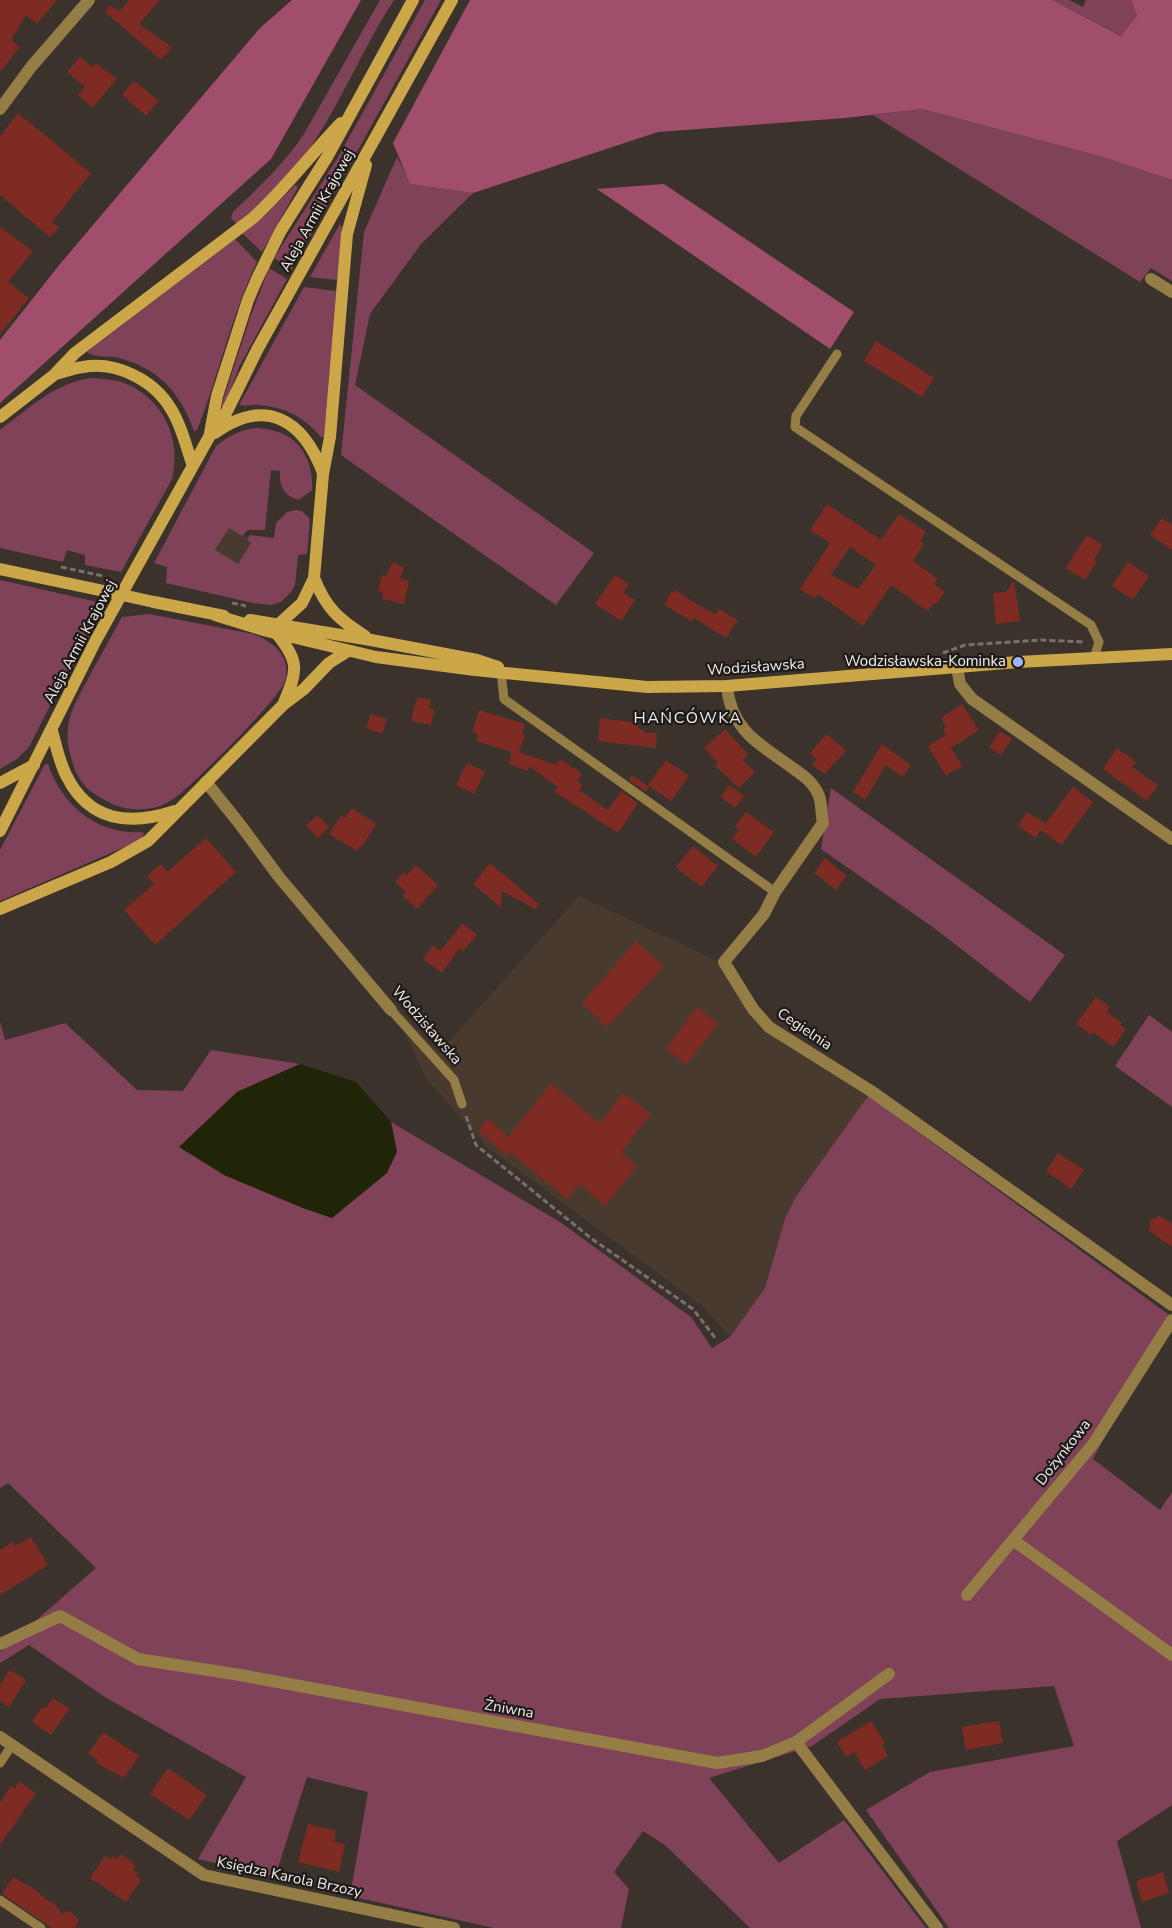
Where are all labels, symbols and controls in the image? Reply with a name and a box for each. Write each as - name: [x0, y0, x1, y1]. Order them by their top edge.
- street label: Aleja Armii Krajowej: [277, 147, 359, 275]
- street label: Aleja Armii Krajowej: [41, 577, 121, 707]
- place label: Wodzisławska-Kominka: [844, 653, 1006, 671]
- marker: Wodzisławska-Kominka: [1011, 655, 1025, 669]
- street label: Wodzisławska: [707, 656, 805, 680]
- district label: HAŃCÓWKA: [634, 709, 742, 729]
- street label: Wodzisławska: [387, 983, 465, 1069]
- street label: Cegielnia: [773, 1005, 835, 1055]
- street label: Dożynkowa: [1033, 1417, 1095, 1489]
- street label: Żniwna: [483, 1697, 535, 1723]
- street label: Księdza Karola Brzozy: [215, 1854, 363, 1902]

